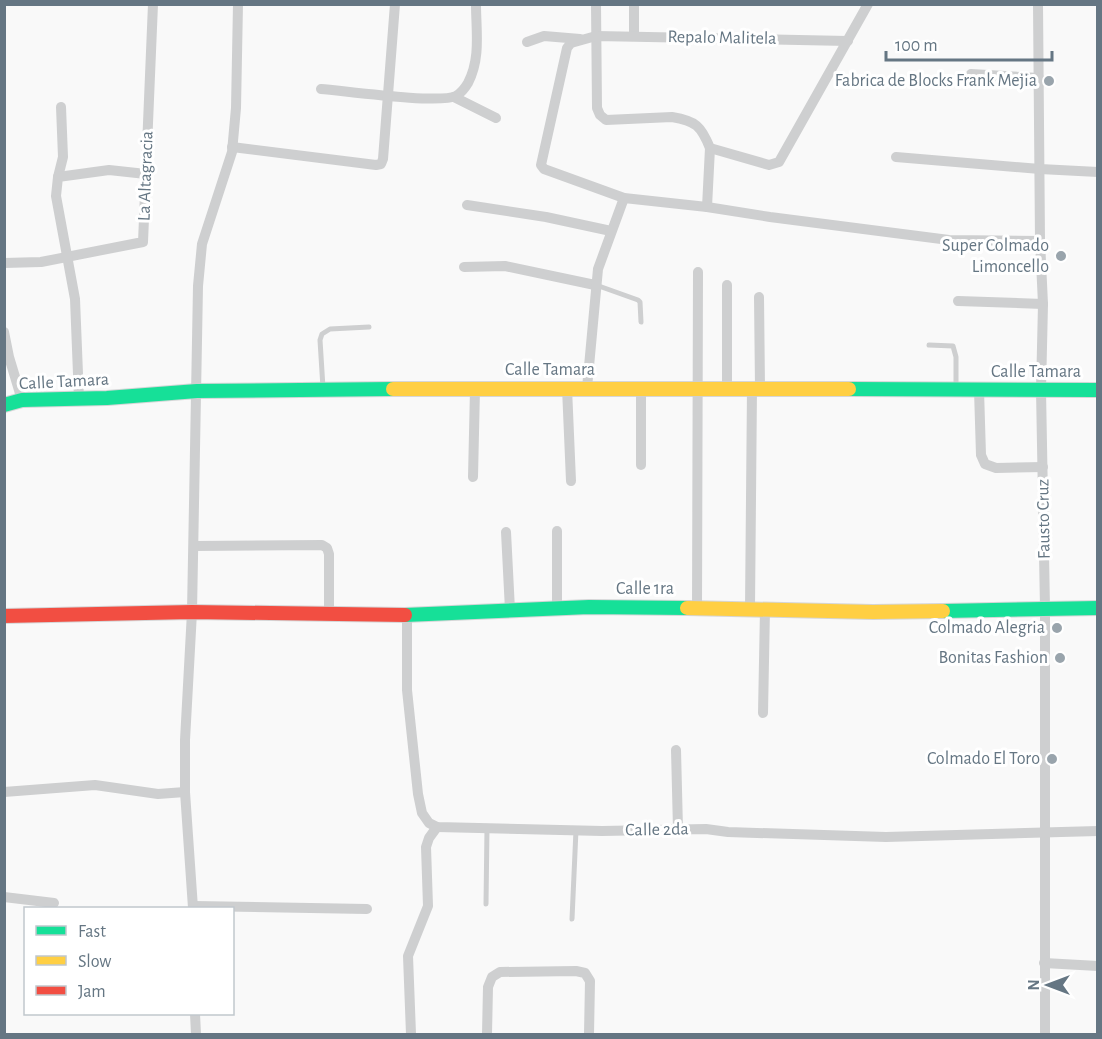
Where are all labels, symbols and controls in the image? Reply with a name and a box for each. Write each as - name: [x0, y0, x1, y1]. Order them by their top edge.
- scale bar: [886, 24, 1052, 62]
- street label: Repalo Malitela: [667, 28, 777, 48]
- text: 100 m: [895, 37, 938, 55]
- place label: Fabrica de Blocks Frank Mejia: [835, 72, 1037, 90]
- marker: Fabrica de Blocks Frank Mejia: [1042, 74, 1056, 88]
- street label: La Altagracia: [135, 131, 157, 221]
- place label: Super Colmado Limoncello: [942, 237, 1049, 276]
- marker: Super Colmado Limoncello: [1054, 249, 1068, 263]
- street label: Calle Tamara: [505, 361, 595, 379]
- street label: Calle Tamara: [991, 363, 1081, 381]
- street label: Calle Tamara: [19, 371, 109, 393]
- street label: Fausto Cruz: [1034, 479, 1054, 559]
- street label: Calle 1ra: [616, 580, 674, 598]
- place label: Colmado Alegria: [929, 619, 1045, 637]
- marker: Colmado Alegria: [1050, 621, 1064, 635]
- place label: Bonitas Fashion: [939, 649, 1048, 667]
- marker: Bonitas Fashion: [1053, 651, 1067, 665]
- place label: Colmado El Toro: [927, 750, 1040, 768]
- marker: Colmado El Toro: [1045, 752, 1059, 766]
- street label: Calle 2da: [625, 820, 689, 840]
- legend: [24, 907, 234, 1015]
- text: Fast: [78, 923, 106, 941]
- text: Slow: [78, 953, 111, 971]
- north arrow: [1018, 955, 1078, 1015]
- text: N: [1026, 979, 1042, 991]
- text: Jam: [78, 983, 106, 1001]

